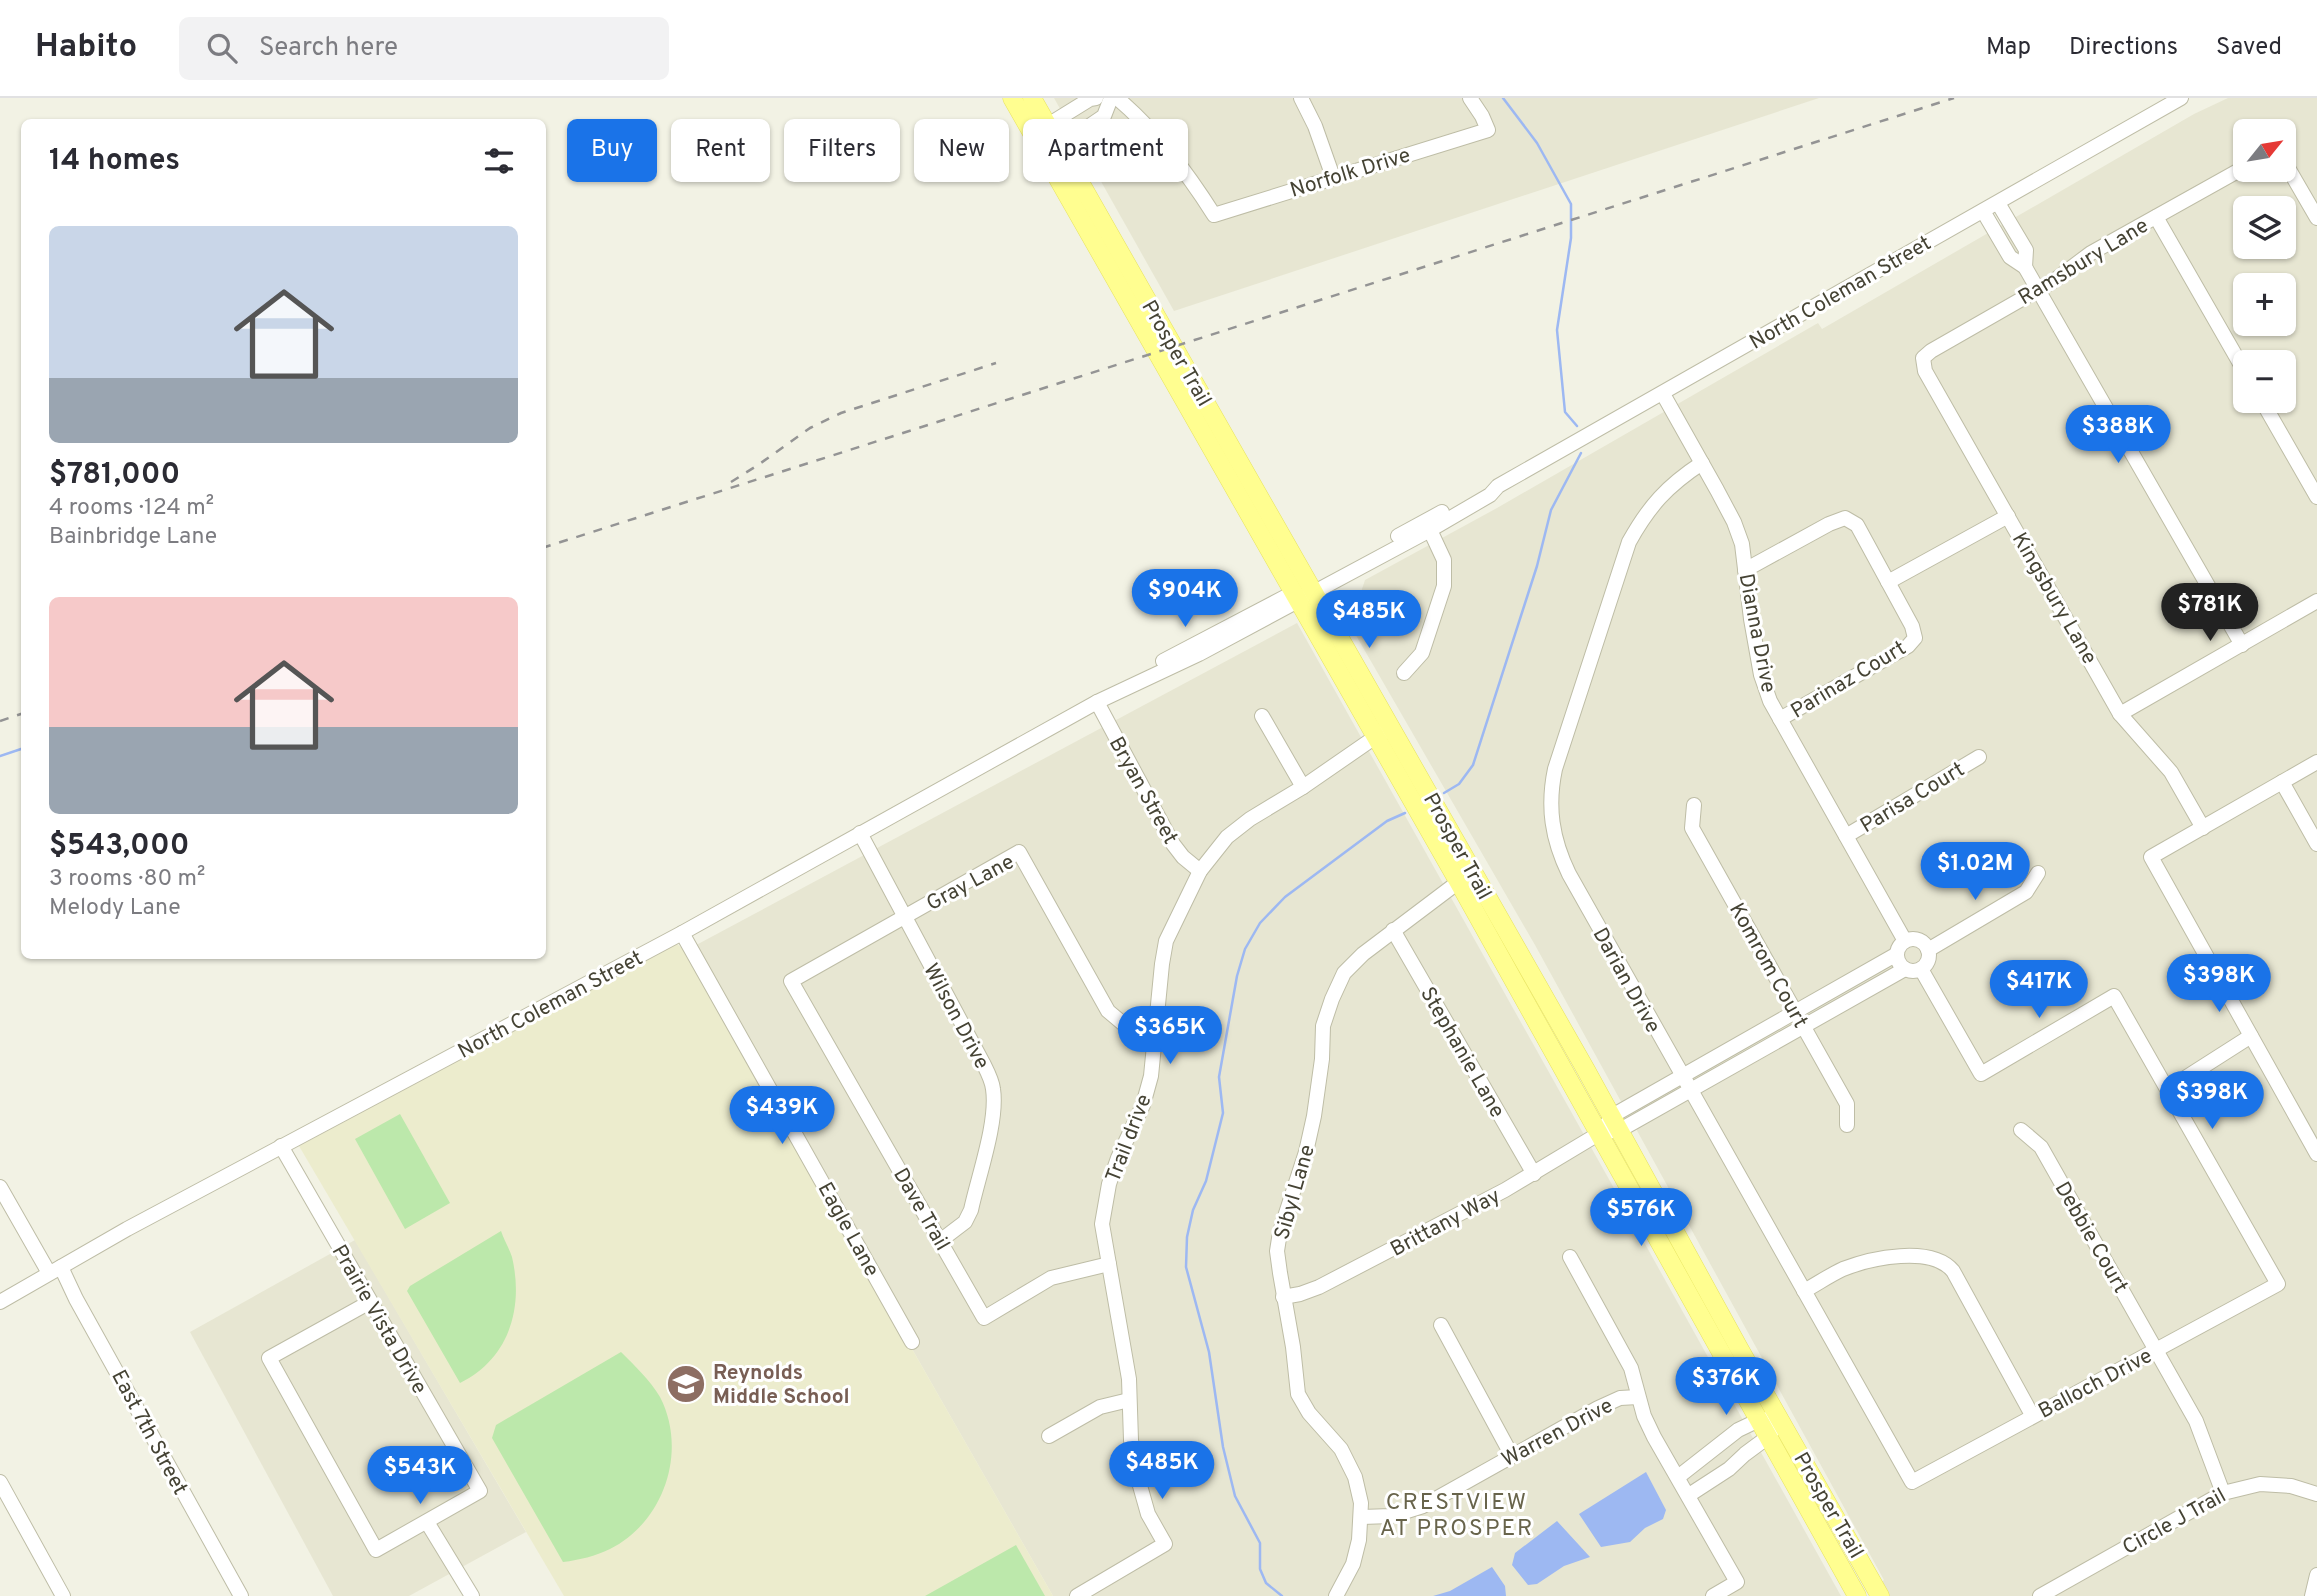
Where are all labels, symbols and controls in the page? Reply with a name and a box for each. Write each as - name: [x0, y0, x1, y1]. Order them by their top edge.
- search box: [179, 17, 669, 80]
- text: Habito: [35, 27, 137, 69]
- icon: search: [203, 29, 241, 67]
- text: Search here: [259, 32, 398, 65]
- text: Map: [1986, 33, 2031, 63]
- text: Directions: [2069, 33, 2178, 63]
- text: Saved: [2216, 33, 2282, 63]
- chip: Buy: [567, 119, 657, 182]
- chip: Rent: [671, 119, 770, 182]
- chip: Filters: [784, 119, 900, 182]
- chip: New: [914, 119, 1009, 182]
- chip: Apartment: [1023, 119, 1188, 182]
- north arrow: [2233, 119, 2296, 182]
- map controls: [2233, 119, 2296, 413]
- icon: filters: [480, 142, 518, 180]
- street label: Norfolk Drive: [1287, 142, 1414, 205]
- text: 14 homes: [49, 143, 180, 180]
- button: layers: [2233, 196, 2296, 259]
- street label: Ramsbury Lane: [2014, 213, 2154, 312]
- street label: North Coleman Street: [1745, 230, 1936, 356]
- icon: home: [221, 271, 347, 397]
- button: +: [2233, 273, 2296, 336]
- street label: Prosper Trail: [1134, 296, 1217, 412]
- button: −: [2233, 350, 2296, 413]
- pin: $388K: [2069, 406, 2167, 465]
- text: $388K: [2082, 413, 2154, 442]
- text: $781,000: [49, 457, 180, 494]
- text: 4 rooms · 124 m²: [49, 494, 214, 523]
- text: Bainbridge Lane: [49, 523, 217, 552]
- street label: Kingsbury Lane: [2005, 528, 2102, 669]
- pin: $904K: [1136, 570, 1234, 629]
- street label: Dianna Drive: [1732, 571, 1781, 695]
- text: $904K: [1148, 577, 1222, 606]
- pin: $781K: [2161, 584, 2259, 643]
- pin: $485K: [1320, 590, 1418, 650]
- text: $781K: [2177, 591, 2243, 620]
- text: $485K: [1332, 598, 1406, 627]
- street label: Parinaz Court: [1786, 635, 1911, 725]
- icon: home: [221, 642, 347, 768]
- street label: Bryan Street: [1102, 732, 1183, 849]
- street label: Parisa Court: [1856, 757, 1970, 840]
- street label: Prosper Trail: [1416, 788, 1497, 905]
- text: $543,000: [49, 828, 189, 865]
- pin: $1.02M: [1918, 842, 2032, 902]
- street label: Gray Lane: [922, 849, 1019, 918]
- text: $1.02M: [1937, 850, 2013, 879]
- text: 3 rooms · 80 m²: [49, 865, 205, 894]
- text: Melody Lane: [49, 894, 181, 923]
- street label: Komrom Court: [1722, 898, 1813, 1033]
- street label: Darian Drive: [1586, 923, 1666, 1038]
- street label: North Coleman Street: [454, 945, 648, 1065]
- pin: $398K: [2170, 954, 2268, 1014]
- street label: Wilson Drive: [916, 959, 995, 1074]
- pin: $417K: [1990, 960, 2088, 1020]
- text: $398K: [2183, 962, 2255, 991]
- text: $417K: [2006, 968, 2072, 997]
- street label: Stephanie Lane: [1413, 983, 1510, 1123]
- pin: $365K: [1121, 1006, 1219, 1066]
- text: $365K: [1134, 1014, 1206, 1043]
- pin: $398K: [2163, 1072, 2261, 1131]
- text: $398K: [2176, 1079, 2248, 1108]
- pin: $439K: [733, 1086, 831, 1146]
- street label: Trail drive: [1100, 1091, 1159, 1186]
- text: $439K: [746, 1094, 818, 1123]
- street label: Sibyl Lane: [1269, 1142, 1322, 1243]
- street label: Dave Trail: [886, 1164, 955, 1256]
- street label: Debbie Court: [2048, 1177, 2133, 1298]
- street label: Eagle Lane: [811, 1178, 885, 1282]
- street label: Brittany Way: [1386, 1183, 1505, 1264]
- pin: $576K: [1592, 1188, 1690, 1248]
- text: $576K: [1606, 1196, 1676, 1225]
- street label: Prairie Vista Drive: [325, 1240, 432, 1399]
- street label: Balloch Drive: [2034, 1343, 2157, 1426]
- pin: $376K: [1677, 1358, 1775, 1417]
- place label: Reynolds Middle School: [713, 1360, 850, 1411]
- school or university icon: Reynolds Middle School: [665, 1363, 707, 1405]
- text: $376K: [1692, 1365, 1760, 1394]
- street label: East 7th Street: [104, 1366, 193, 1500]
- street label: Warren Drive: [1497, 1393, 1618, 1474]
- pin: $485K: [1113, 1442, 1211, 1501]
- pin: $543K: [371, 1446, 469, 1506]
- street label: Prosper Trail: [1786, 1448, 1869, 1564]
- text: $485K: [1125, 1449, 1199, 1478]
- text: $543K: [383, 1454, 457, 1483]
- street label: Circle J Trail: [2118, 1483, 2231, 1562]
- district label: CRESTVIEW AT PROSPER: [1380, 1489, 1534, 1544]

